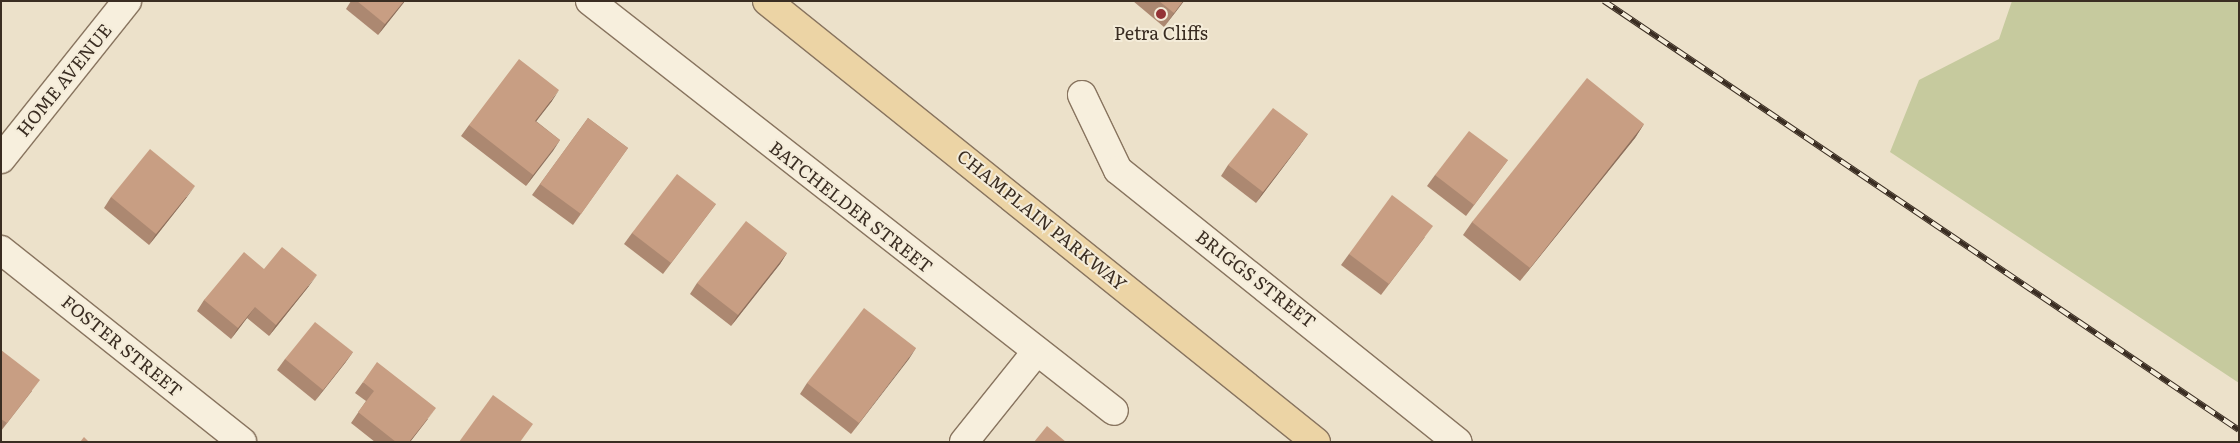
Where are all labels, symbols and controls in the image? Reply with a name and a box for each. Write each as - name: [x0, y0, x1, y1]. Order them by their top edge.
- marker: Petra Cliffs: [1155, 8, 1167, 20]
- street label: HOME AVENUE: [12, 19, 116, 141]
- place label: Petra Cliffs: [1114, 22, 1208, 44]
- street label: BATCHELDER STREET: [765, 137, 937, 277]
- street label: CHAMPLAIN PARKWAY: [953, 145, 1131, 295]
- street label: BRIGGS STREET: [1192, 226, 1320, 332]
- street label: FOSTER STREET: [57, 291, 187, 401]

